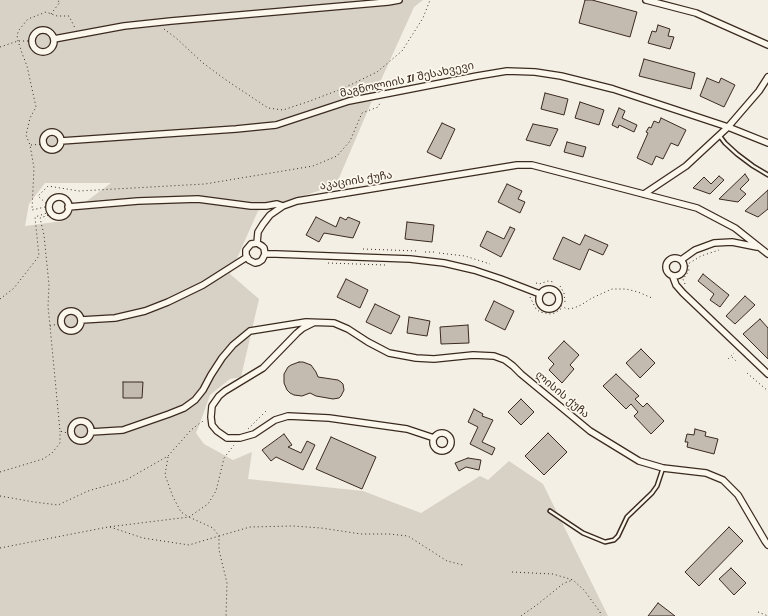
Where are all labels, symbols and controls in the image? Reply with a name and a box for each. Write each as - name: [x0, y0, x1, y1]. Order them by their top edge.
- street label: მაგნოლიის II შესახვევი: [339, 59, 475, 101]
- street label: აკაციის ქუჩა: [319, 169, 393, 193]
- street label: ლისის ქუჩა: [532, 369, 592, 421]

